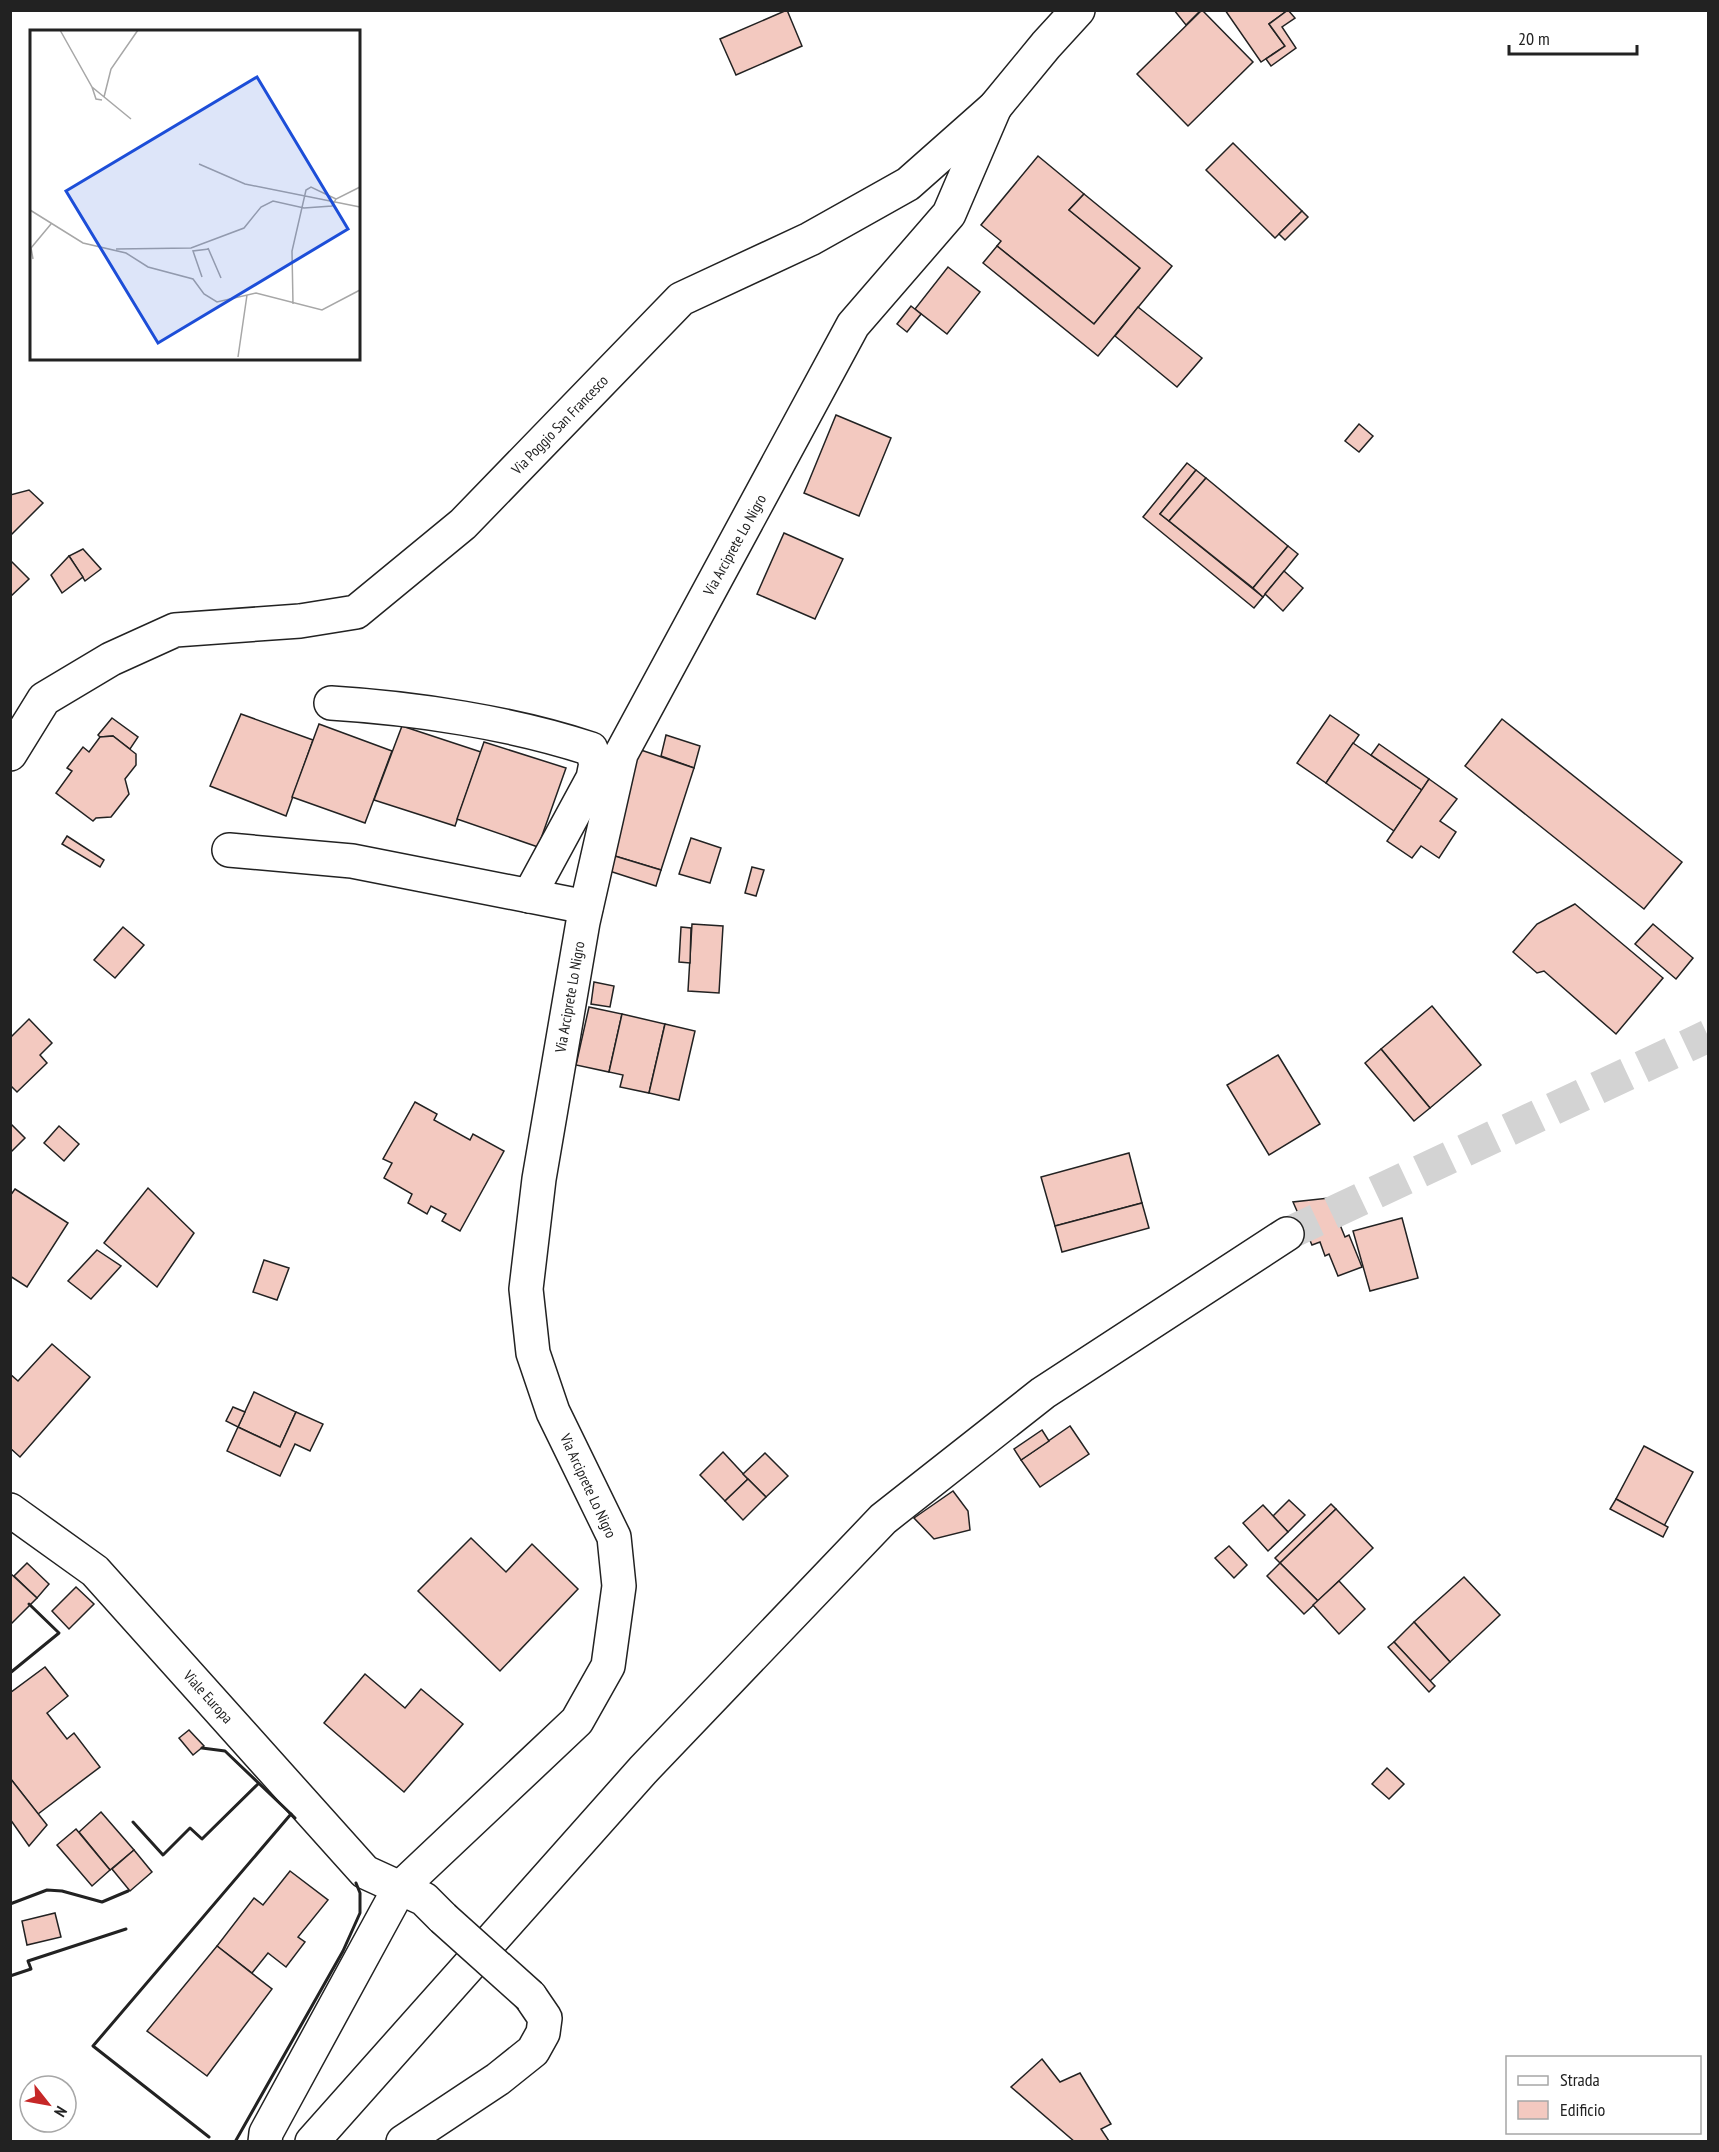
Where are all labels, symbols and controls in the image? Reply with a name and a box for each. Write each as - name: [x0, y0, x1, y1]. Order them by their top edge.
- scale bar: [1509, 18, 1636, 56]
- text: 20 m: [1518, 27, 1550, 50]
- inset map: [30, 30, 360, 360]
- street label: Via Poggio San Francesco: [507, 371, 612, 479]
- street label: Via Arciprete Lo Nigro: [698, 491, 770, 599]
- street label: Via Arciprete Lo Nigro: [550, 940, 589, 1055]
- street label: Via Arciprete Lo Nigro: [556, 1430, 621, 1541]
- street label: Viale Europa: [179, 1665, 237, 1727]
- legend: [1506, 2056, 1701, 2134]
- text: Strada: [1560, 2068, 1600, 2091]
- north arrow: [18, 2074, 78, 2134]
- text: Edificio: [1560, 2098, 1606, 2121]
- text: N: [50, 2103, 72, 2121]

